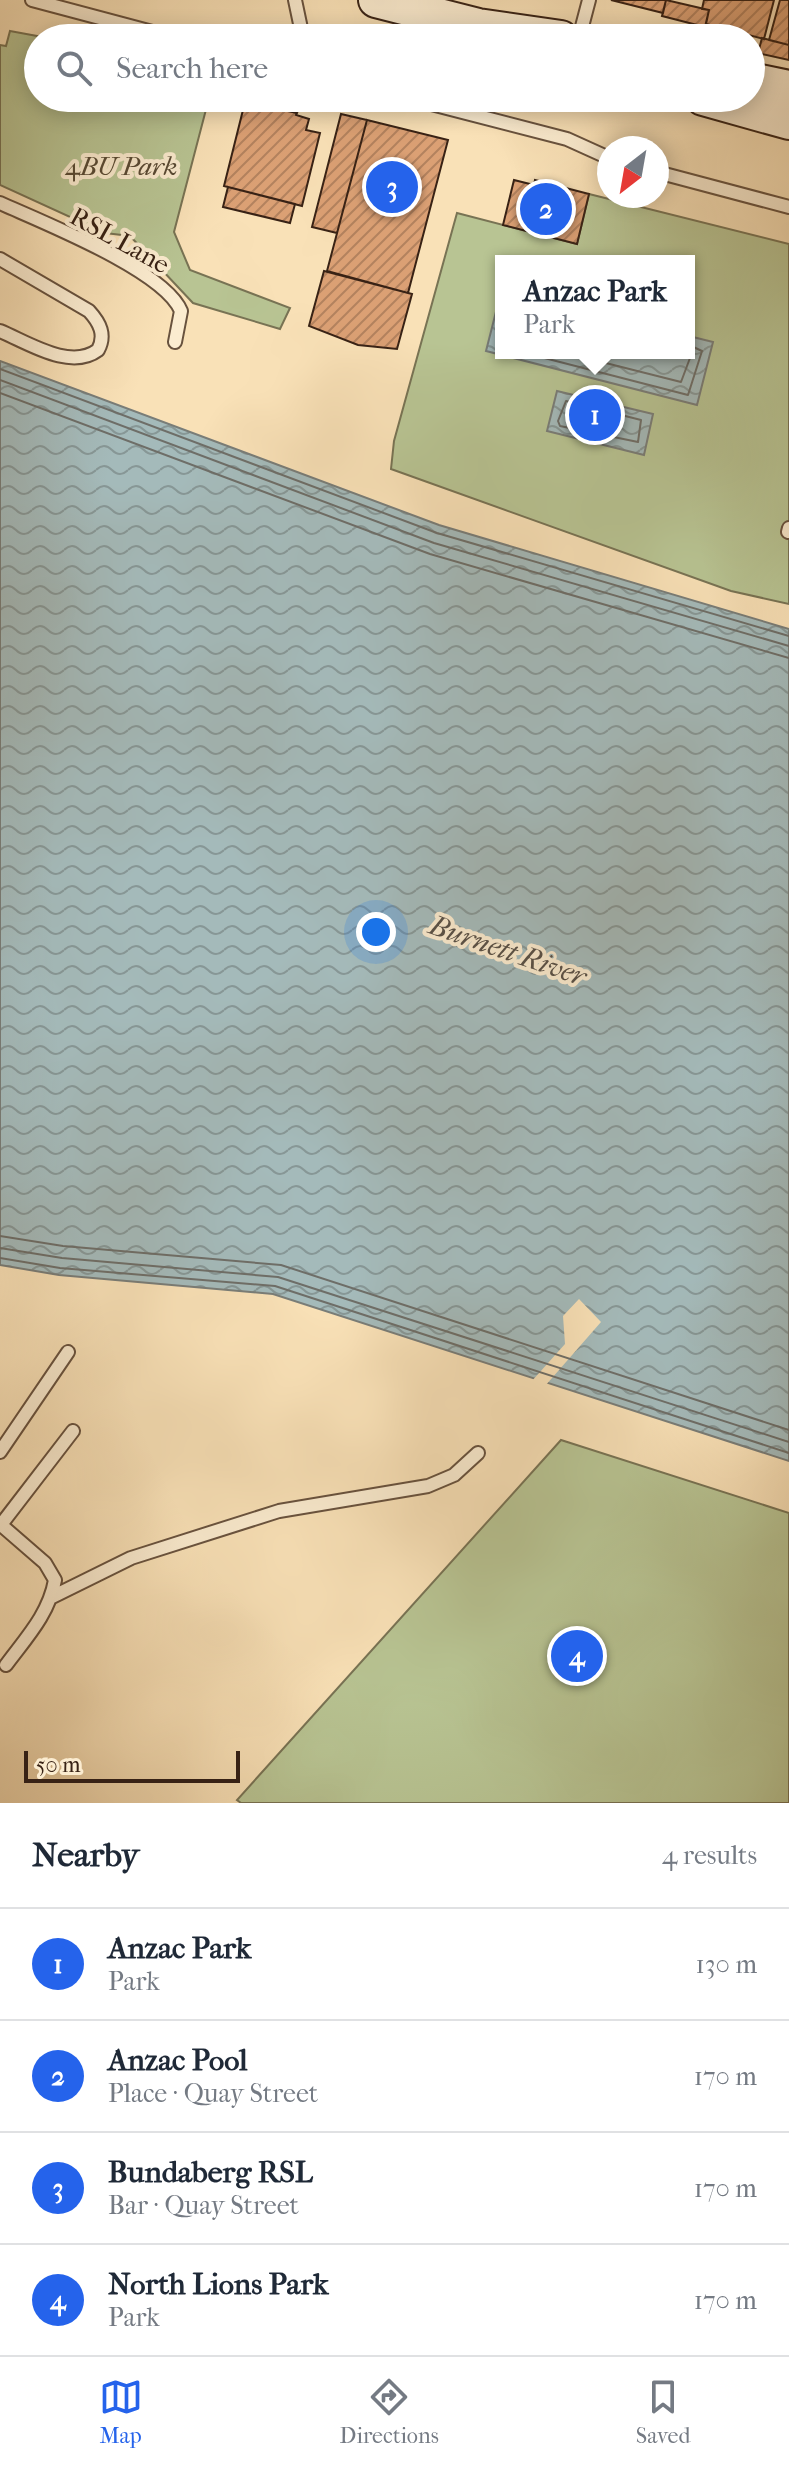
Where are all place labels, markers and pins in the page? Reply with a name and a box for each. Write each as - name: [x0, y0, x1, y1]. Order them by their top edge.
- pin: 3: [366, 157, 418, 217]
- pin: 2: [520, 179, 572, 239]
- pin: 1: [569, 385, 621, 445]
- pin: 4: [551, 1626, 603, 1686]

